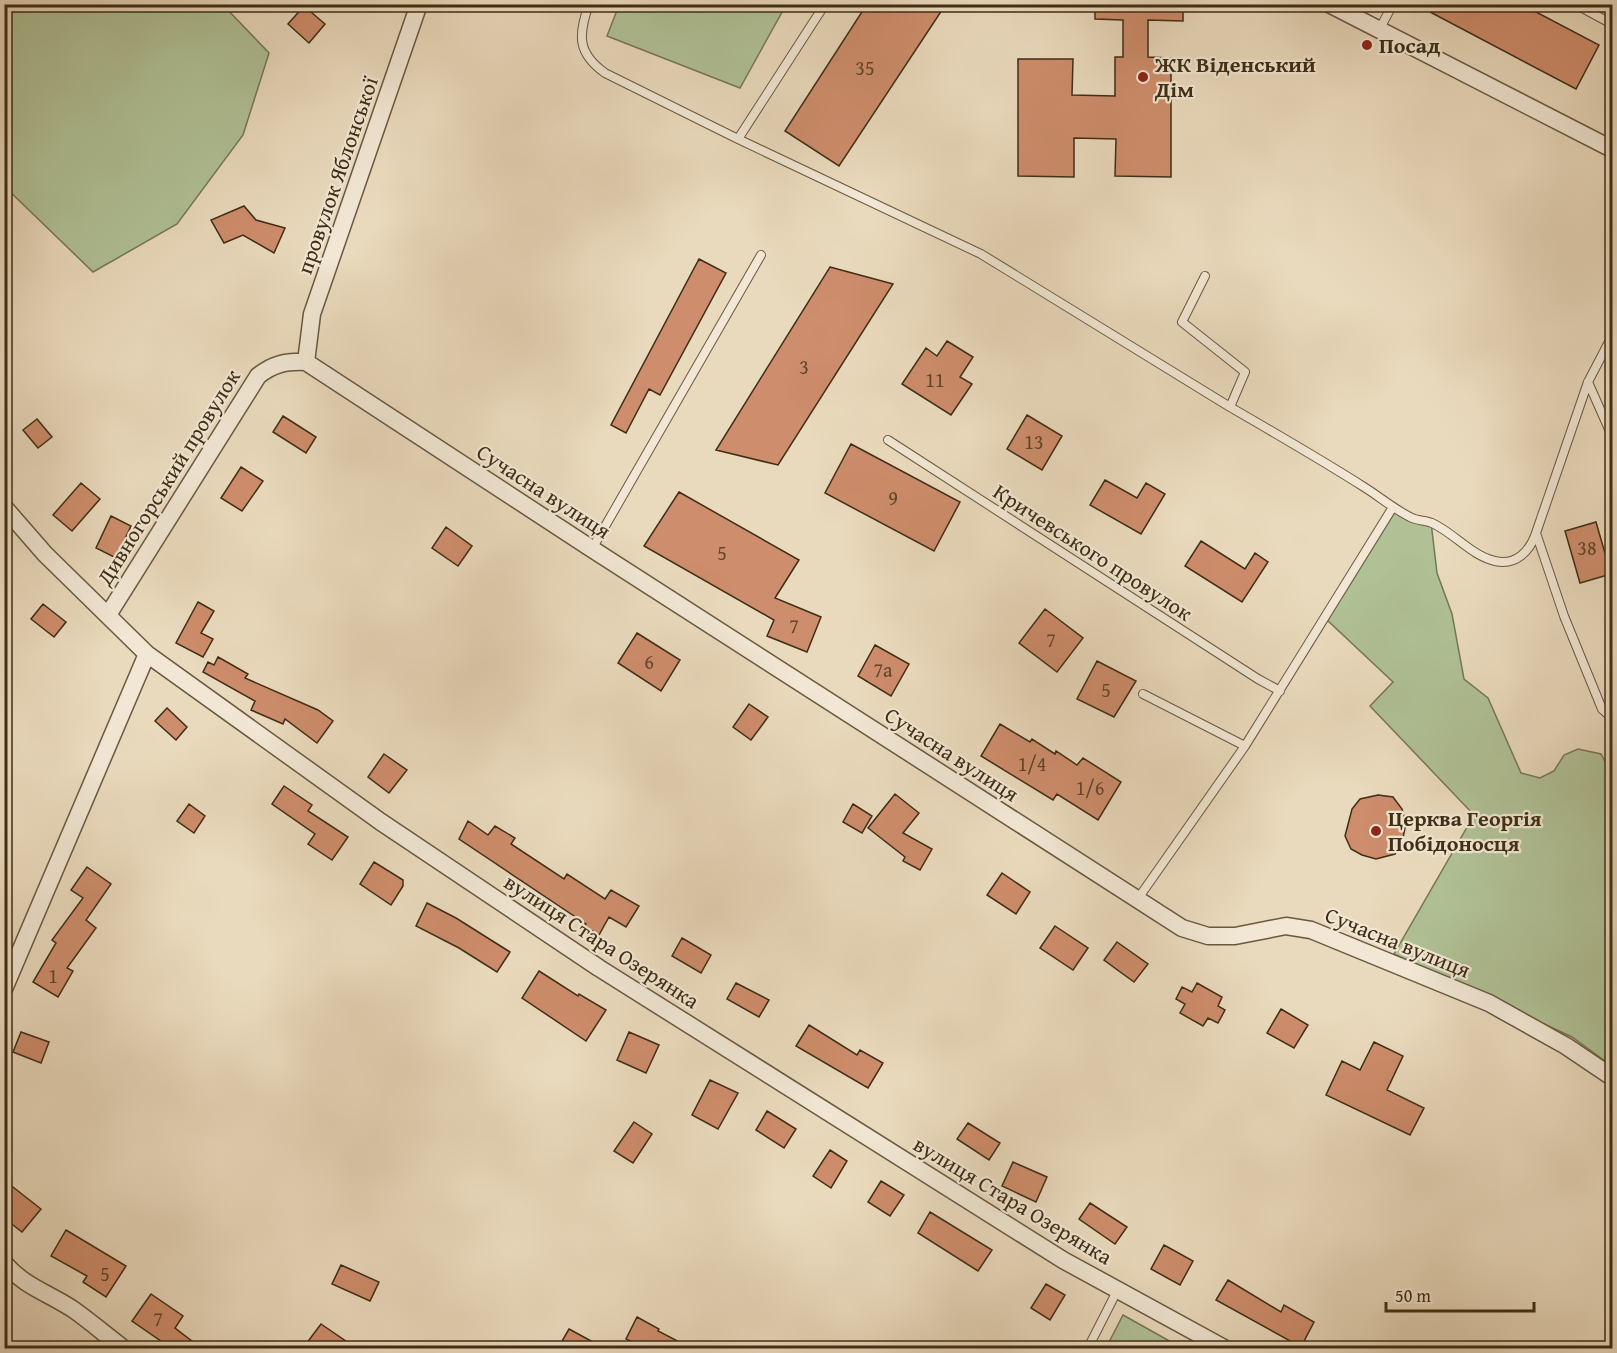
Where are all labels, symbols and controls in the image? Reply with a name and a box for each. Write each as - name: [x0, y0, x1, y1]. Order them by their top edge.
- place label: Посад: [1379, 29, 1441, 61]
- marker: Посад: [1360, 38, 1374, 52]
- place label: ЖК Віденський Дім: [1154, 48, 1316, 105]
- house number: 35: [855, 53, 875, 82]
- marker: ЖК Віденський Дім: [1136, 70, 1150, 84]
- street label: провулок Яблонської: [288, 72, 386, 278]
- house number: 3: [799, 352, 809, 381]
- street label: Дивногорський провулок: [88, 362, 248, 592]
- house number: 11: [925, 365, 945, 394]
- house number: 13: [1024, 427, 1044, 456]
- street label: Сучасна вулиця: [471, 436, 617, 546]
- street label: Кричевського провулок: [987, 475, 1199, 629]
- house number: 9: [888, 483, 898, 512]
- house number: 38: [1577, 533, 1597, 562]
- house number: 5: [717, 538, 727, 567]
- house number: 7: [789, 611, 799, 640]
- house number: 7: [1046, 625, 1056, 654]
- house number: 6: [644, 647, 654, 676]
- house number: 7а: [873, 655, 893, 684]
- house number: 5: [1101, 675, 1111, 704]
- street label: Сучасна вулиця: [879, 699, 1025, 809]
- house number: 1/4: [1018, 749, 1046, 778]
- house number: 1/6: [1076, 773, 1104, 802]
- place label: Церква Георгія Побідоносця: [1388, 802, 1542, 859]
- marker: Церква Георгія Побідоносця: [1369, 824, 1383, 838]
- street label: вулиця Стара Озерянка: [498, 866, 706, 1016]
- street label: Сучасна вулиця: [1321, 898, 1475, 986]
- house number: 1: [48, 961, 58, 990]
- street label: вулиця Стара Озерянка: [908, 1128, 1119, 1272]
- house number: 5: [100, 1259, 110, 1288]
- scale bar: [1386, 1275, 1534, 1313]
- text: 50 m: [1395, 1282, 1431, 1309]
- house number: 7: [153, 1304, 163, 1333]

